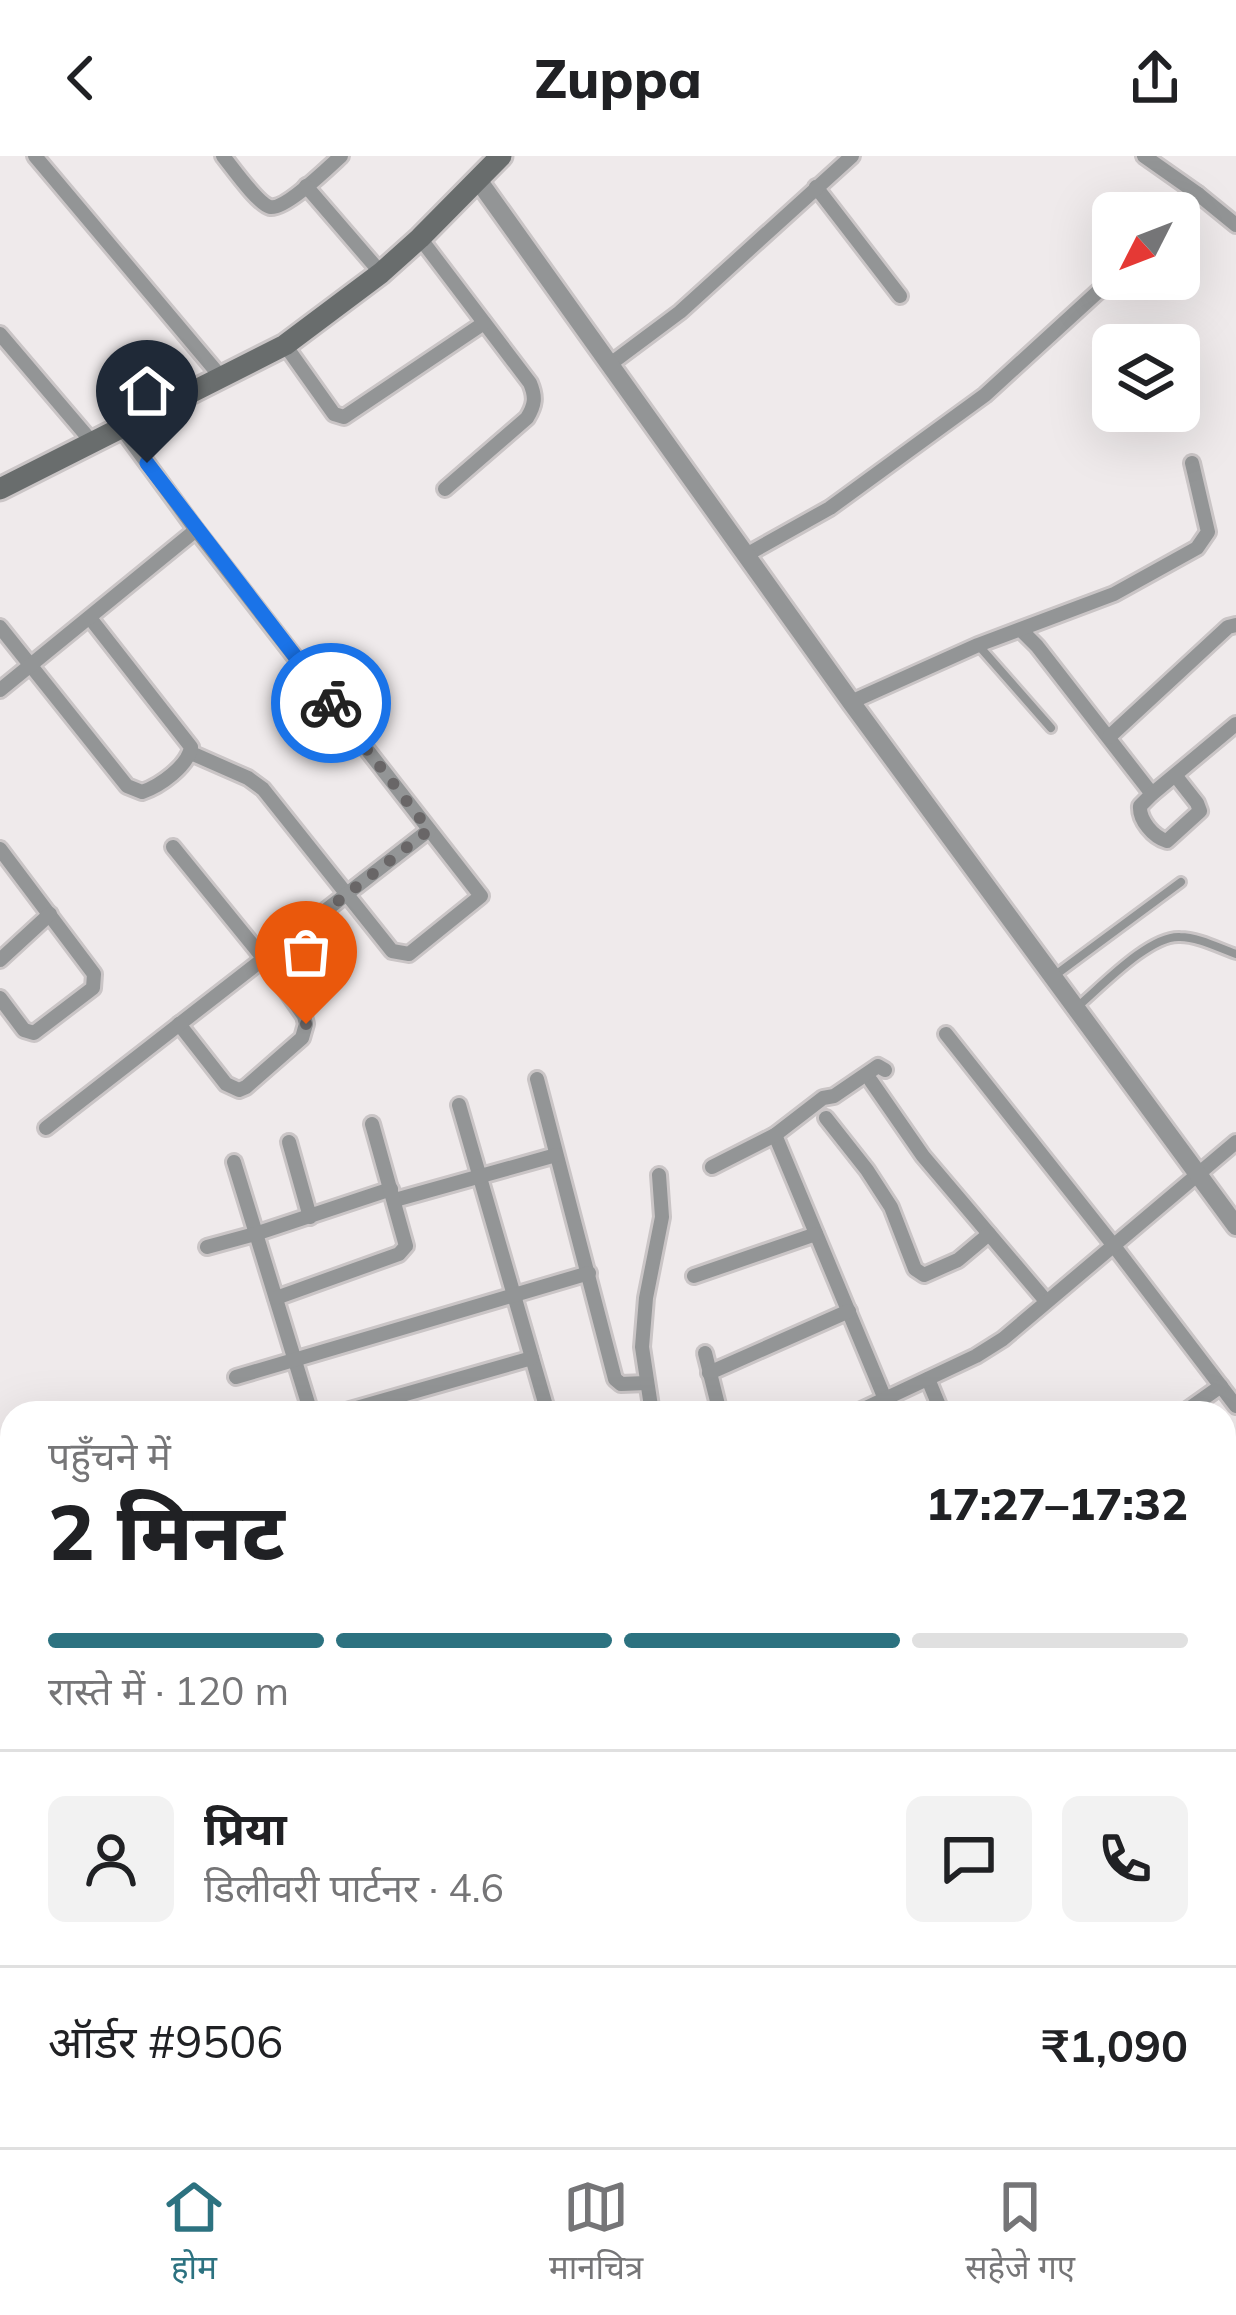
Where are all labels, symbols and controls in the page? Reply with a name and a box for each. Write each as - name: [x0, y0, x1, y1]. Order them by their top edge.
- text: Zuppa: [534, 44, 702, 112]
- icon: back: [48, 45, 114, 111]
- icon: share: [1122, 45, 1188, 111]
- north arrow: [1092, 192, 1200, 300]
- map controls: [1092, 192, 1200, 432]
- button: layers: [1092, 324, 1200, 432]
- pin: [96, 340, 198, 463]
- icon: home: [114, 358, 180, 424]
- courier: [271, 643, 391, 763]
- icon: bike: [298, 670, 364, 736]
- pin: [255, 901, 357, 1024]
- icon: bag: [273, 919, 339, 985]
- text: पहुँचने में: [48, 1431, 171, 1480]
- text: 17:27–17:32: [926, 1475, 1188, 1531]
- text: 2 मिनट: [48, 1482, 285, 1580]
- text: रास्ते में · 120 m: [48, 1666, 289, 1715]
- button: person: [48, 1796, 174, 1922]
- button: chat: [906, 1796, 1032, 1922]
- button: phone: [1062, 1796, 1188, 1922]
- text: प्रिया: [204, 1800, 287, 1856]
- text: डिलीवरी पार्टनर · 4.6: [204, 1863, 504, 1912]
- text: ऑर्डर #9506: [48, 2013, 283, 2069]
- text: ₹1,090: [1042, 2017, 1188, 2073]
- tab: होम: [161, 2174, 227, 2292]
- tab: मानचित्र: [549, 2174, 643, 2292]
- tab: सहेजे गए: [965, 2174, 1075, 2292]

